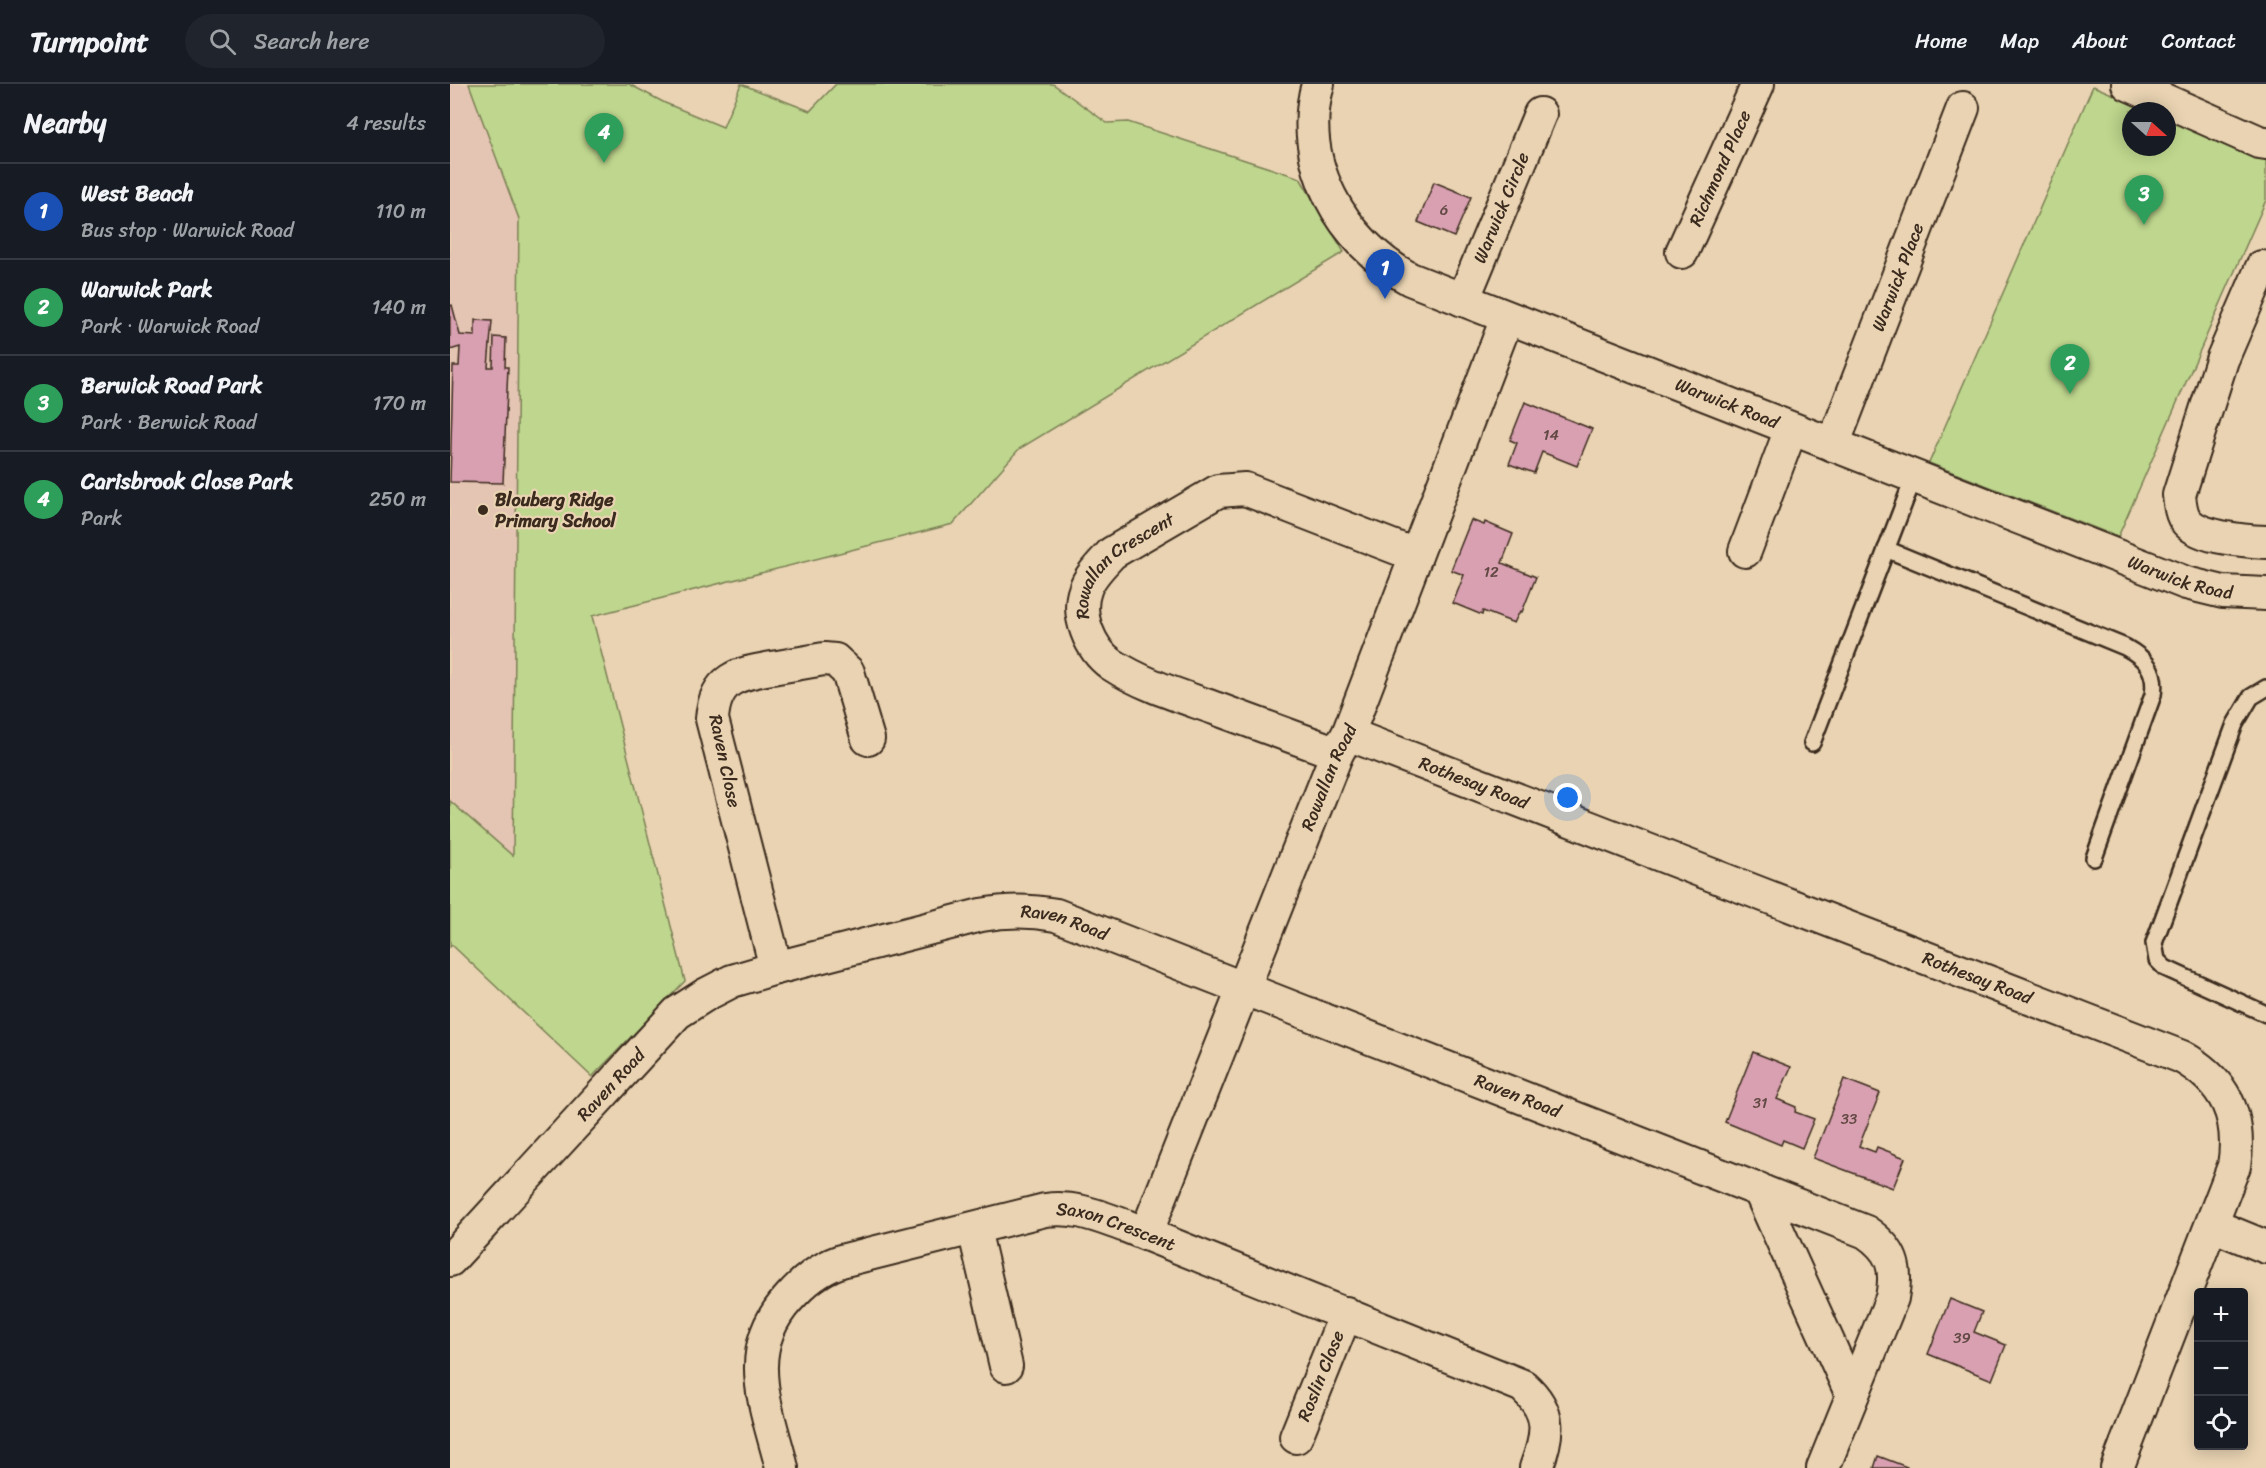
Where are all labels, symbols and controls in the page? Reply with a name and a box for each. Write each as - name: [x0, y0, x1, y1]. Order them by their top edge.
- search box: [185, 14, 605, 68]
- text: Turnpoint: [30, 17, 149, 66]
- text: Search here: [254, 22, 370, 61]
- text: Home: [1915, 22, 1967, 60]
- text: Map: [2000, 22, 2039, 60]
- text: About: [2072, 22, 2129, 60]
- text: Contact: [2162, 22, 2236, 60]
- icon: search: [206, 25, 239, 58]
- text: Nearby: [24, 100, 106, 146]
- north arrow: [2122, 102, 2176, 156]
- street label: Richmond Place: [1680, 105, 1760, 232]
- text: 4 results: [346, 106, 426, 141]
- pin: 4: [584, 113, 624, 163]
- street label: Warwick Circle: [1464, 147, 1539, 268]
- text: West Beach: [81, 174, 194, 213]
- pin: 3: [2124, 176, 2164, 225]
- text: 1: [39, 194, 48, 229]
- text: 110 m: [376, 194, 426, 229]
- house number: 6: [1440, 197, 1448, 223]
- text: Bus stop · Warwick Road: [81, 213, 294, 248]
- street label: Warwick Place: [1862, 218, 1933, 336]
- pin: 1: [1366, 250, 1404, 299]
- text: Warwick Park: [81, 270, 213, 309]
- text: 2: [38, 290, 49, 325]
- text: 140 m: [372, 290, 426, 325]
- text: Park · Warwick Road: [81, 309, 259, 344]
- pin: 2: [2050, 344, 2090, 394]
- text: Berwick Road Park: [81, 366, 262, 405]
- street label: Warwick Road: [1670, 368, 1785, 439]
- text: 3: [38, 386, 49, 421]
- text: 170 m: [373, 386, 426, 421]
- text: Park · Berwick Road: [81, 405, 257, 440]
- house number: 14: [1543, 422, 1559, 448]
- text: Carisbrook Close Park: [81, 462, 294, 501]
- text: 4: [37, 482, 50, 517]
- text: 250 m: [369, 482, 426, 517]
- place label: Blouberg Ridge Primary School: [495, 484, 617, 537]
- text: Park: [81, 501, 122, 536]
- marker: Blouberg Ridge Primary School: [476, 503, 490, 517]
- street label: Rowallan Crescent: [1066, 503, 1181, 621]
- street label: Warwick Road: [2123, 546, 2235, 609]
- house number: 12: [1483, 559, 1499, 585]
- street label: Raven Close: [699, 711, 751, 811]
- street label: Rowallan Road: [1292, 718, 1367, 836]
- street label: Rothesay Road: [1414, 747, 1535, 819]
- your location: [1553, 783, 1582, 812]
- street label: Raven Road: [1020, 895, 1114, 950]
- street label: Rothesay Road: [1918, 942, 2039, 1014]
- street label: Raven Road: [569, 1040, 654, 1129]
- street label: Raven Road: [1470, 1064, 1567, 1128]
- house number: 31: [1753, 1090, 1767, 1116]
- house number: 33: [1841, 1106, 1857, 1132]
- street label: Saxon Crescent: [1056, 1193, 1181, 1260]
- map controls: [2194, 1288, 2248, 1450]
- button: +: [2194, 1288, 2248, 1342]
- street label: Roslin Close: [1288, 1325, 1353, 1426]
- house number: 39: [1953, 1325, 1971, 1351]
- button: −: [2194, 1342, 2248, 1396]
- button: locate: [2194, 1396, 2248, 1450]

